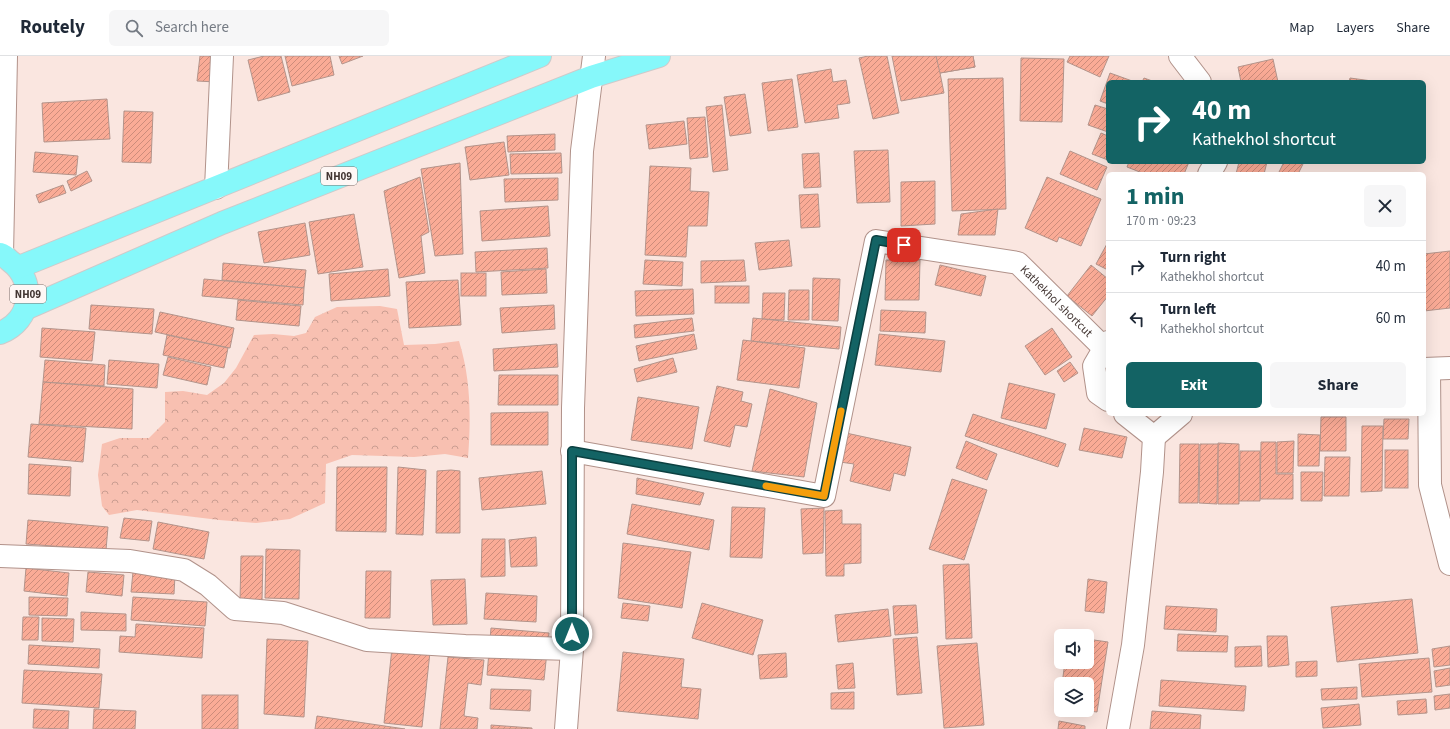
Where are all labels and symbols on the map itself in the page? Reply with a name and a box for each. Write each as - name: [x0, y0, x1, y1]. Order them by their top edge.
- road number: NH09: [321, 167, 357, 185]
- pin: [887, 228, 921, 262]
- street label: Kathekhol shortcut: [1016, 262, 1096, 341]
- road number: NH09: [10, 285, 46, 303]
- position arrow: [551, 613, 593, 655]

